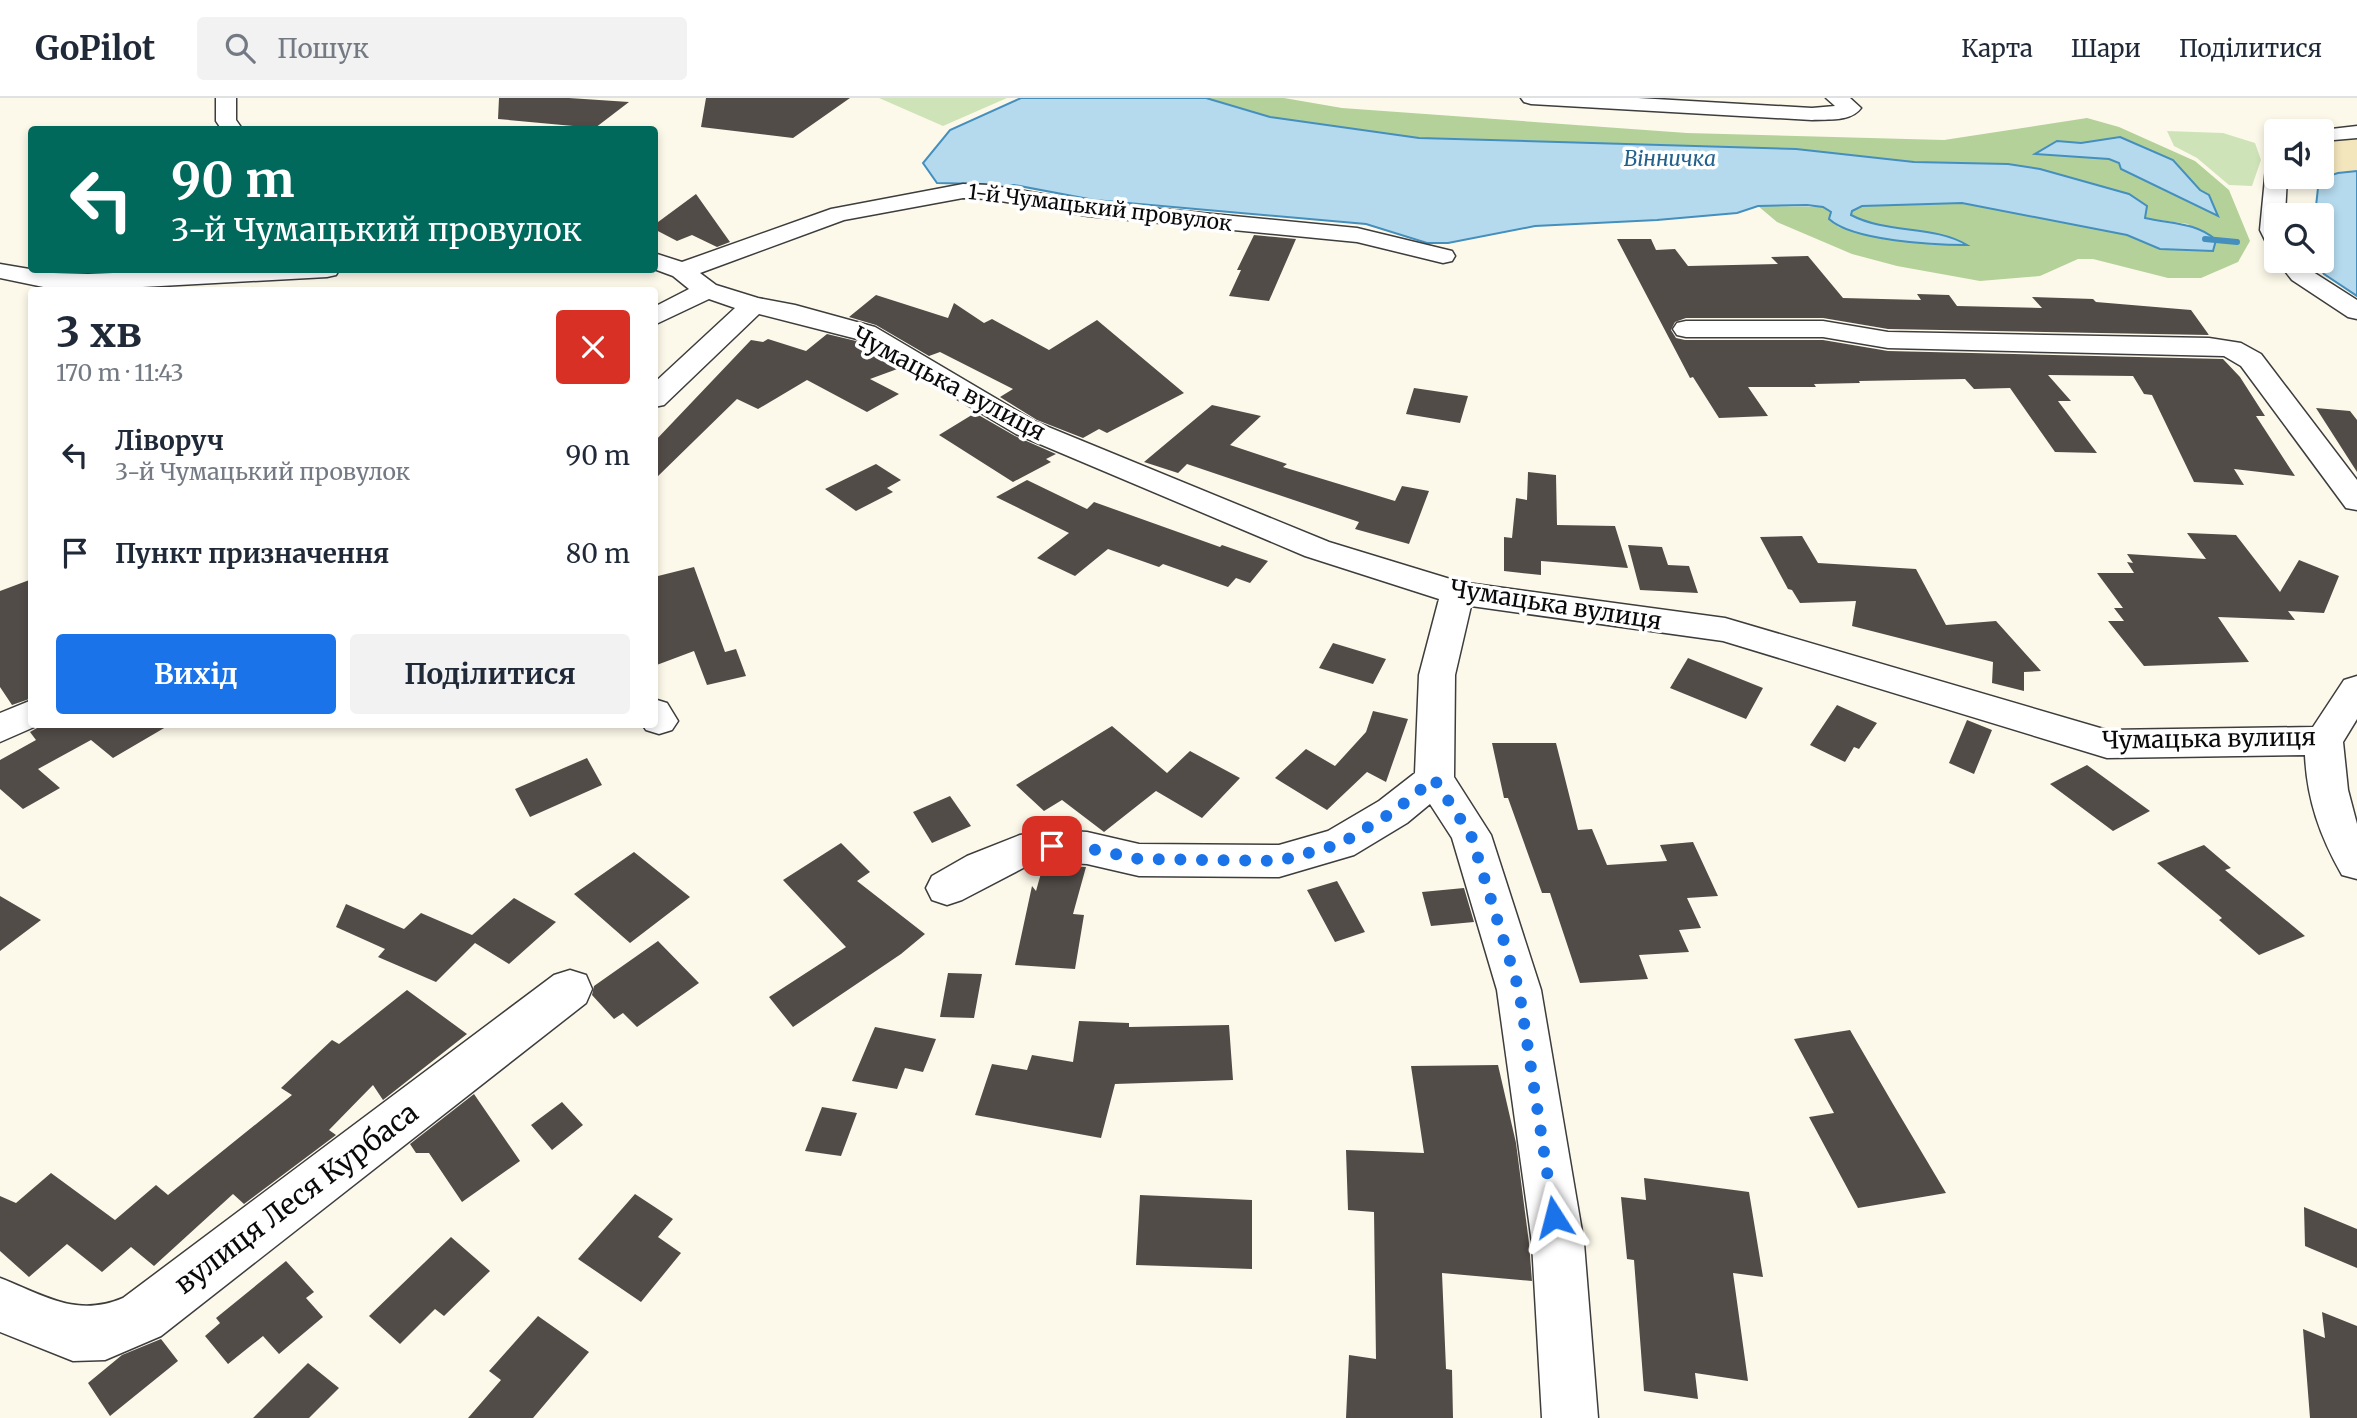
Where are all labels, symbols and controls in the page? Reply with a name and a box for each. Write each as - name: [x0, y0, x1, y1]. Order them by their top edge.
- search box: [197, 17, 687, 80]
- text: GoPilot: [35, 28, 155, 69]
- icon: search: [221, 29, 259, 67]
- text: Пошук: [277, 32, 369, 65]
- text: Карта: [1961, 33, 2033, 64]
- text: Шари: [2071, 33, 2141, 64]
- text: Поділитися: [2179, 33, 2322, 64]
- map controls: [2264, 119, 2334, 273]
- button: sound: [2264, 119, 2334, 189]
- water label: Вінничка: [1624, 145, 1716, 172]
- text: 90 m: [171, 149, 295, 210]
- icon: left: [56, 154, 147, 245]
- street label: 1-й Чумацький провулок: [966, 178, 1234, 237]
- button: search: [2264, 203, 2334, 273]
- text: 3-й Чумацький провулок: [171, 210, 582, 250]
- text: 3 хв: [56, 306, 142, 358]
- button: close: [556, 310, 630, 384]
- street label: Чумацька вулиця: [848, 320, 1051, 447]
- text: 170 m · 11:43: [56, 358, 184, 387]
- text: Ліворуч: [115, 424, 224, 457]
- icon: left: [56, 436, 94, 474]
- text: 90 m: [566, 439, 630, 472]
- text: 3-й Чумацький провулок: [115, 457, 410, 486]
- icon: arrive: [56, 534, 94, 572]
- text: Пункт призначення: [115, 537, 389, 570]
- text: 80 m: [566, 537, 630, 570]
- street label: Чумацька вулиця: [1448, 572, 1664, 637]
- button: Вихід: [56, 634, 336, 714]
- button: Поділитися: [350, 634, 630, 714]
- street label: Чумацька вулиця: [2102, 721, 2316, 756]
- pin: [1022, 816, 1082, 876]
- icon: arrive: [1033, 827, 1071, 865]
- street label: вулиця Леся Курбаса: [167, 1094, 425, 1302]
- position arrow: [1517, 1180, 1591, 1254]

